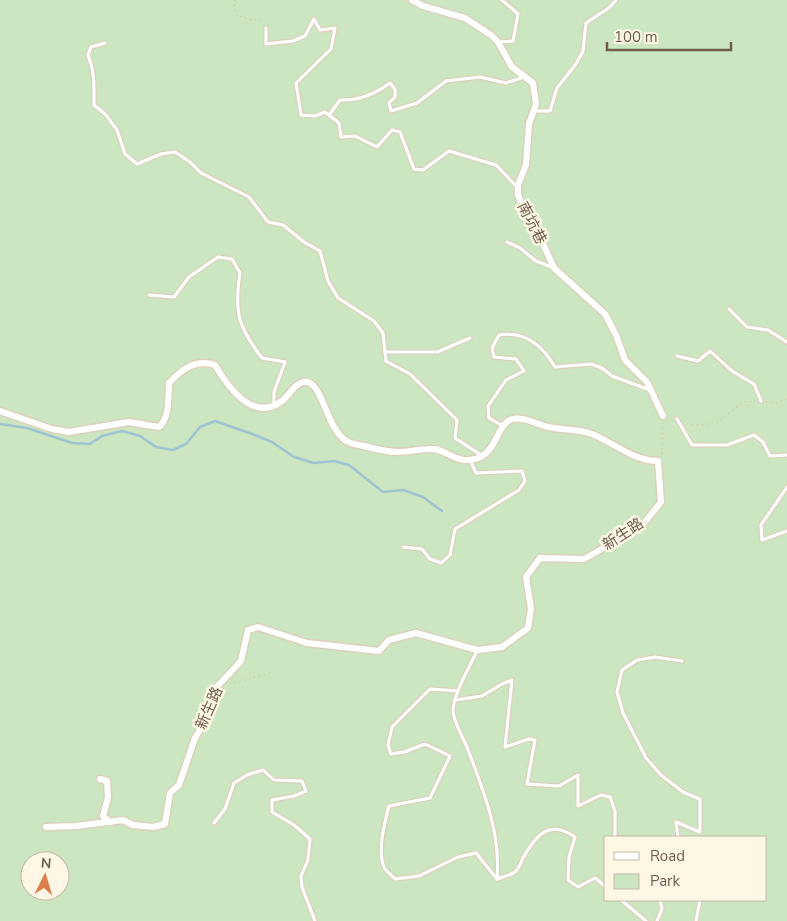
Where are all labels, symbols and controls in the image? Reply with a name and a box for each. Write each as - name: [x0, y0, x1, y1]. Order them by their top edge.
- scale bar: [607, 20, 731, 52]
- text: 100 m: [614, 27, 658, 47]
- street label: 南坑巷: [513, 198, 551, 248]
- street label: 新生路: [599, 513, 647, 555]
- street label: 新生路: [191, 683, 227, 733]
- legend: [604, 836, 767, 901]
- text: Road: [650, 846, 685, 866]
- north arrow: [20, 851, 70, 901]
- text: N: [40, 854, 52, 873]
- text: Park: [650, 871, 680, 891]

